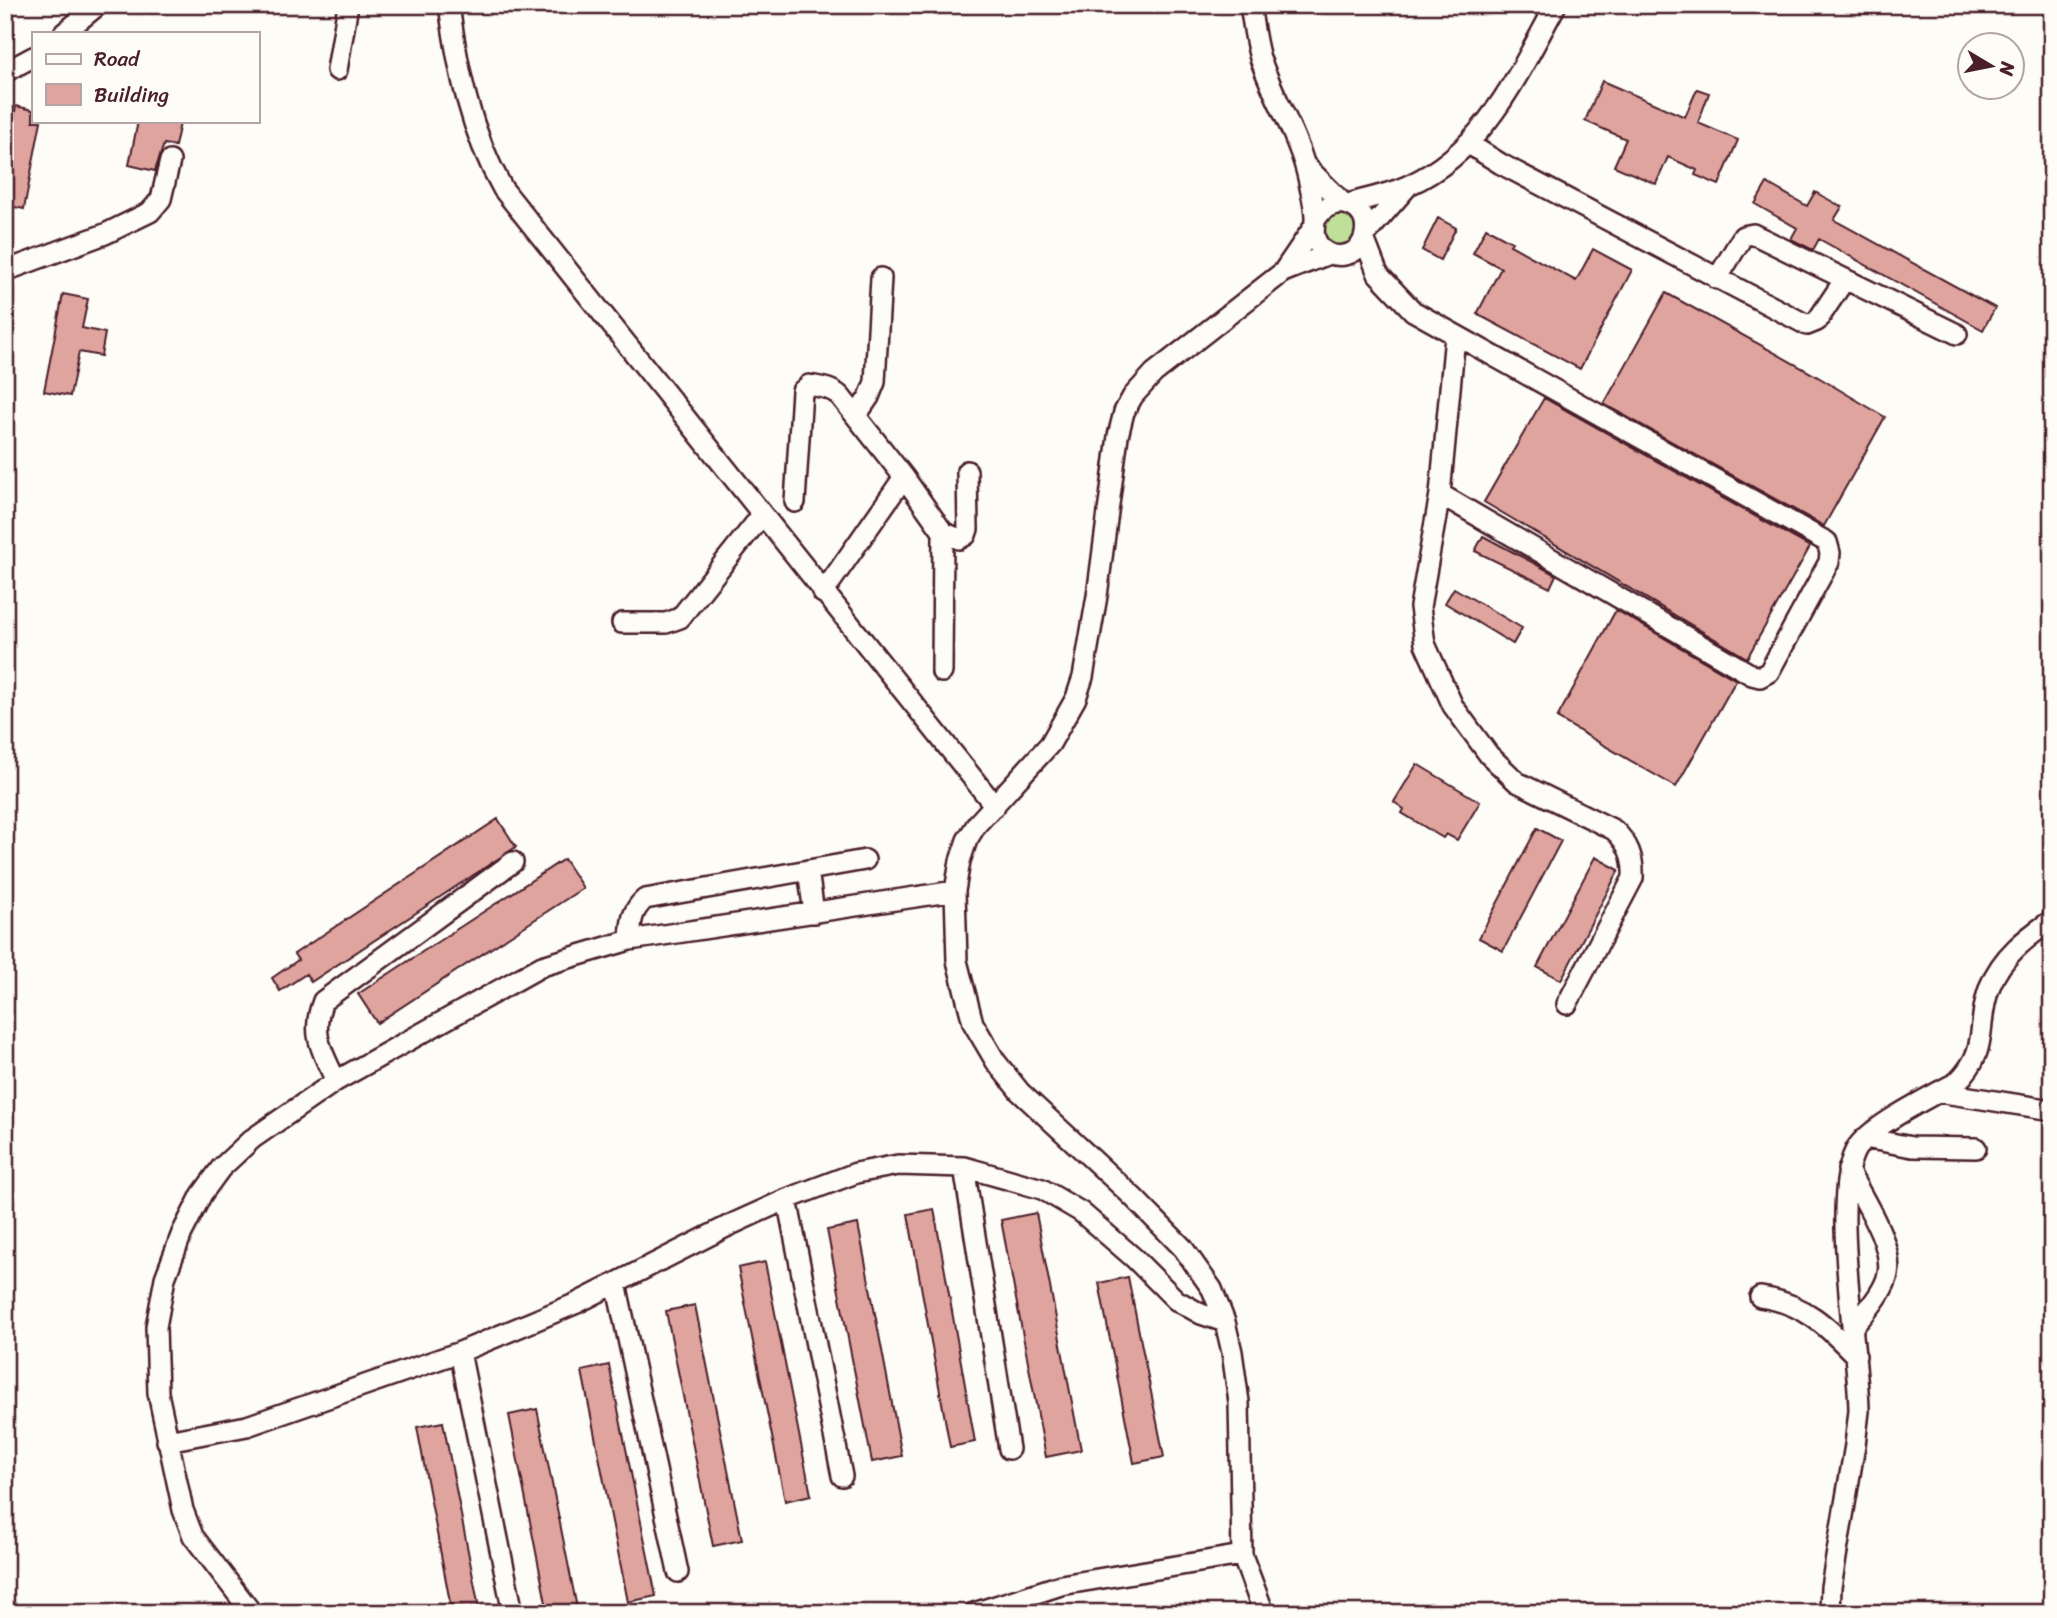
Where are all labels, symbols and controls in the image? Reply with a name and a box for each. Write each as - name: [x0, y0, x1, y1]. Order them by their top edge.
- legend: [32, 32, 259, 122]
- north arrow: [1955, 32, 2025, 102]
- text: Road: [94, 40, 141, 78]
- text: N: [1990, 59, 2025, 79]
- text: Building: [94, 76, 170, 114]

